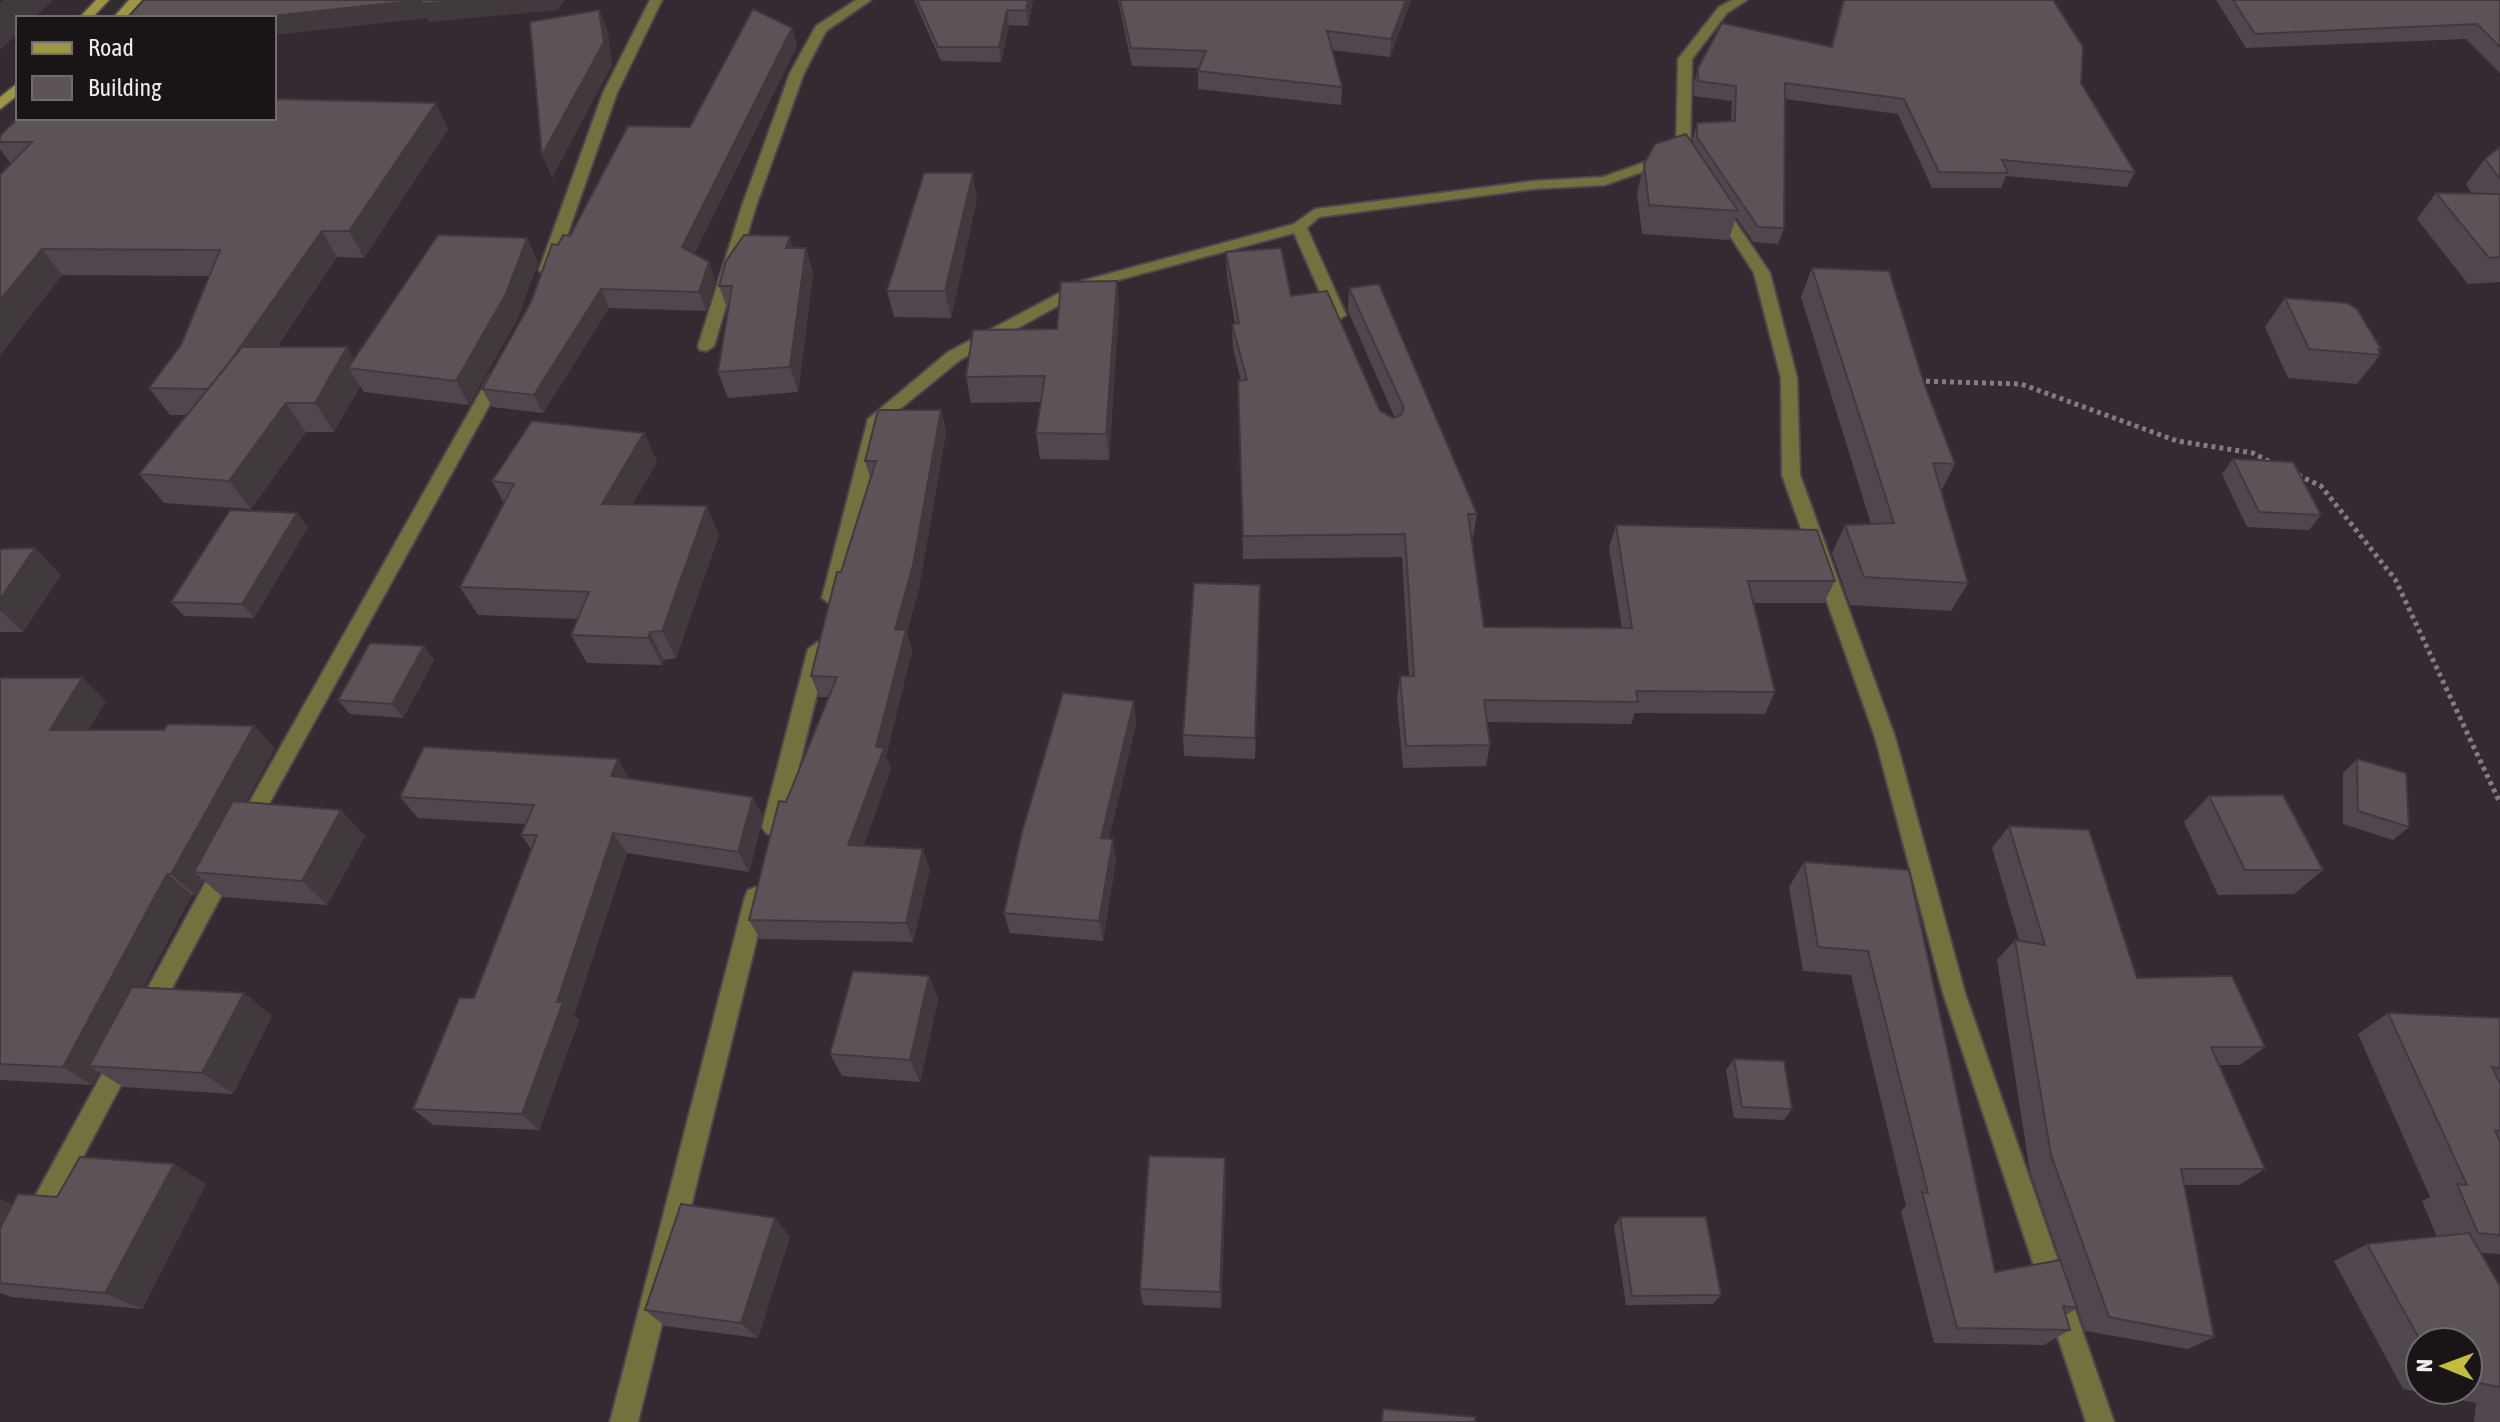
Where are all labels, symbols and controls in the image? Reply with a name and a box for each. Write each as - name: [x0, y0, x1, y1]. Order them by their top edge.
- legend: [16, 16, 276, 120]
- text: Road: [88, 34, 134, 61]
- text: Building: [88, 74, 162, 101]
- north arrow: [2404, 1326, 2484, 1406]
- text: N: [2411, 1359, 2437, 1372]

